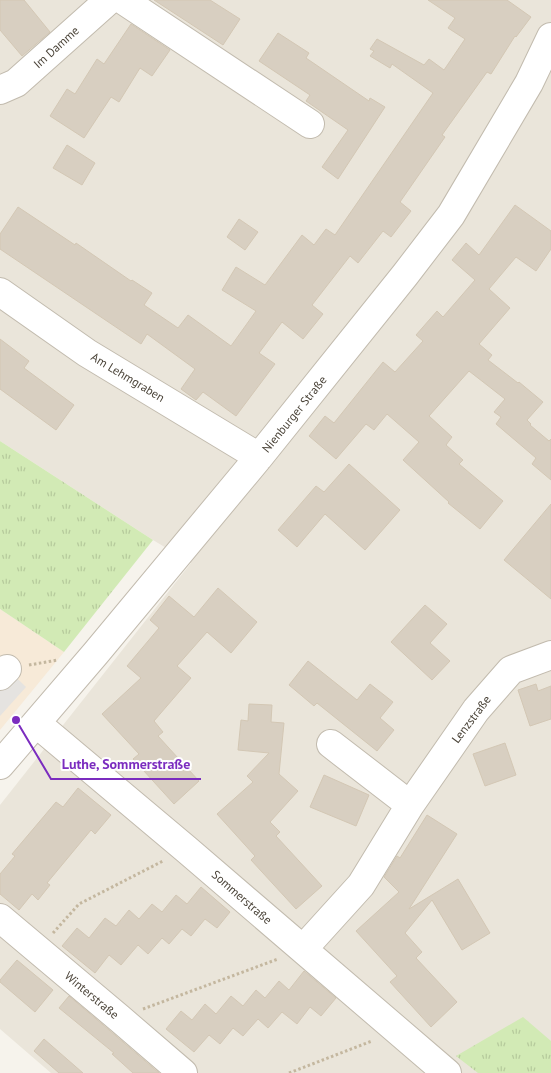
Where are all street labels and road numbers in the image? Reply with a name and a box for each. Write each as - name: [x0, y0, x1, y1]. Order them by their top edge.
- street label: Im Damme: [30, 23, 82, 71]
- street label: Am Lehmgraben: [88, 349, 168, 405]
- street label: Nienburger Straße: [258, 373, 330, 455]
- street label: Lenzstraße: [448, 692, 494, 746]
- street label: Sommerstraße: [209, 867, 275, 927]
- street label: Winterstraße: [62, 968, 122, 1022]

